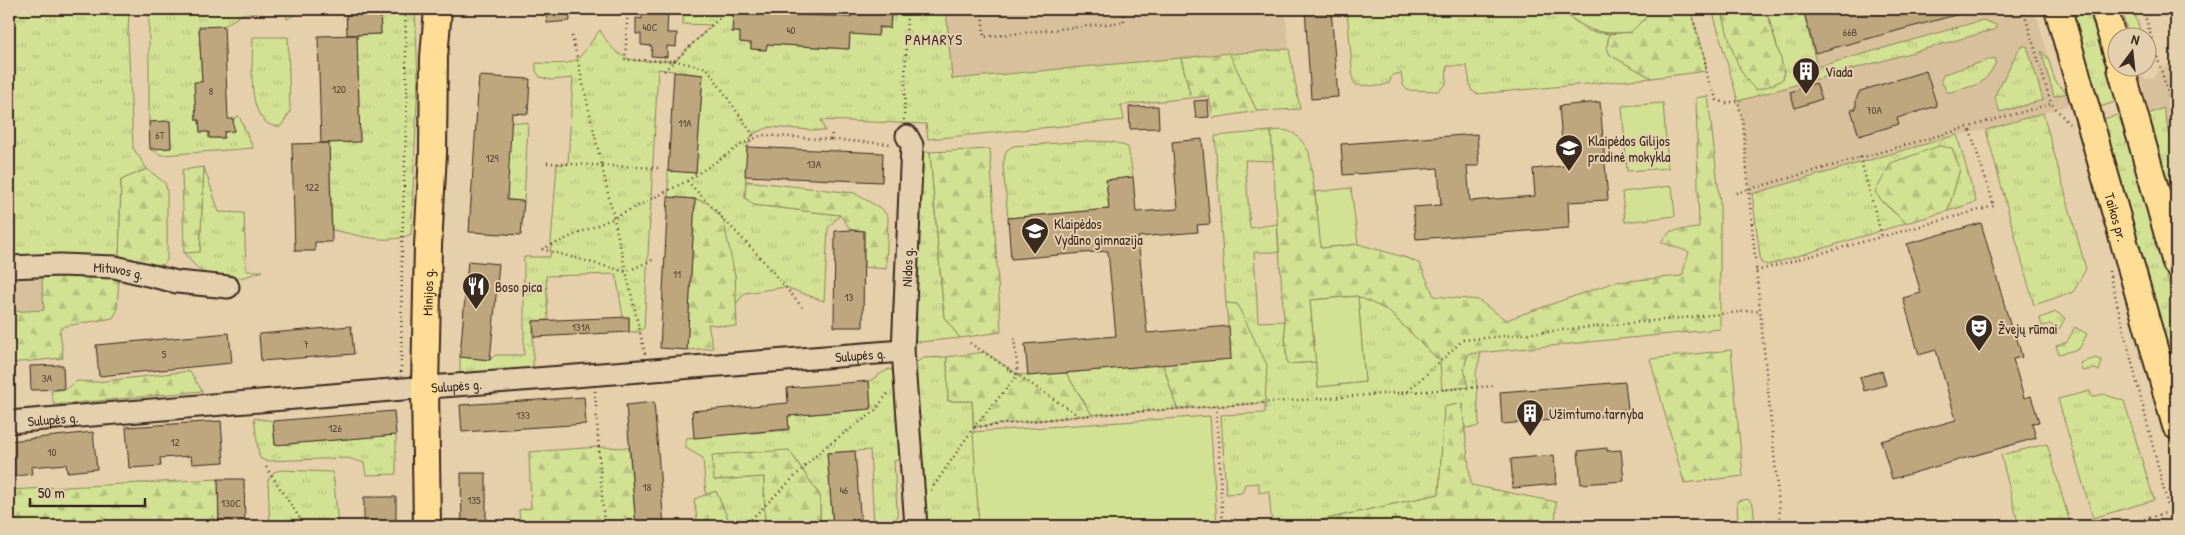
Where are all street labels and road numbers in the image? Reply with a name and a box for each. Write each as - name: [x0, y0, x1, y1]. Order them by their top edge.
- street label: Taikos pr.: [2101, 190, 2133, 243]
- street label: Nidos g.: [897, 247, 918, 287]
- street label: Mituvos g.: [93, 257, 146, 283]
- street label: Minijos g.: [417, 268, 438, 316]
- street label: Sulupės g.: [834, 343, 886, 366]
- street label: Sulupės g.: [430, 374, 483, 396]
- street label: Sulupės g.: [27, 407, 79, 430]

